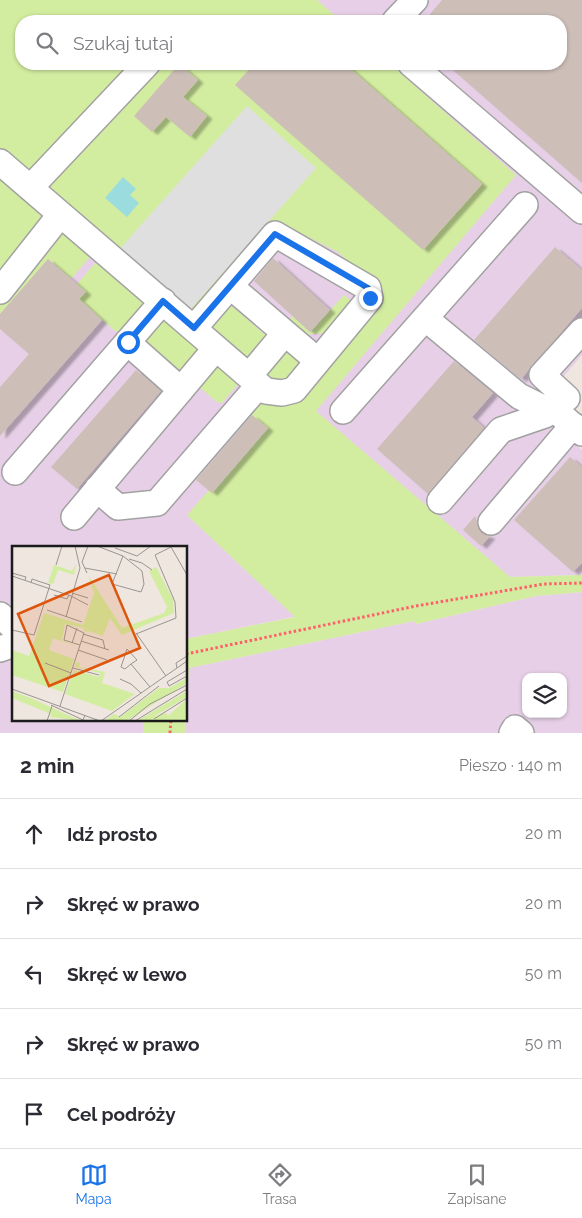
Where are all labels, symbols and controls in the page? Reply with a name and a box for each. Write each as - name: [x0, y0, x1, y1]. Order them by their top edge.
- search box: [15, 15, 567, 70]
- icon: search: [33, 29, 61, 57]
- text: Szukaj tutaj: [73, 32, 173, 54]
- route end: [359, 287, 382, 310]
- route start: [117, 331, 140, 354]
- inset map: [12, 546, 188, 720]
- map controls: [522, 673, 567, 718]
- button: layers: [522, 673, 567, 718]
- text: 2 min: [20, 753, 74, 778]
- text: Pieszo · 140 m: [459, 756, 562, 775]
- icon: ahead: [20, 820, 48, 848]
- text: Idź prosto: [67, 823, 157, 845]
- text: 20 m: [525, 824, 562, 843]
- icon: right: [20, 890, 48, 918]
- text: Skręć w prawo: [67, 893, 200, 915]
- text: 20 m: [525, 894, 562, 913]
- icon: left: [20, 960, 48, 988]
- text: Skręć w lewo: [67, 963, 187, 985]
- text: 50 m: [525, 964, 562, 983]
- icon: right: [20, 1030, 48, 1058]
- text: Skręć w prawo: [67, 1033, 200, 1055]
- text: 50 m: [525, 1034, 562, 1053]
- icon: arrive: [20, 1100, 48, 1128]
- text: Cel podróży: [67, 1103, 176, 1125]
- tab: Mapa: [75, 1161, 112, 1207]
- tab: Trasa: [262, 1161, 297, 1207]
- tab: Zapisane: [448, 1161, 507, 1207]

